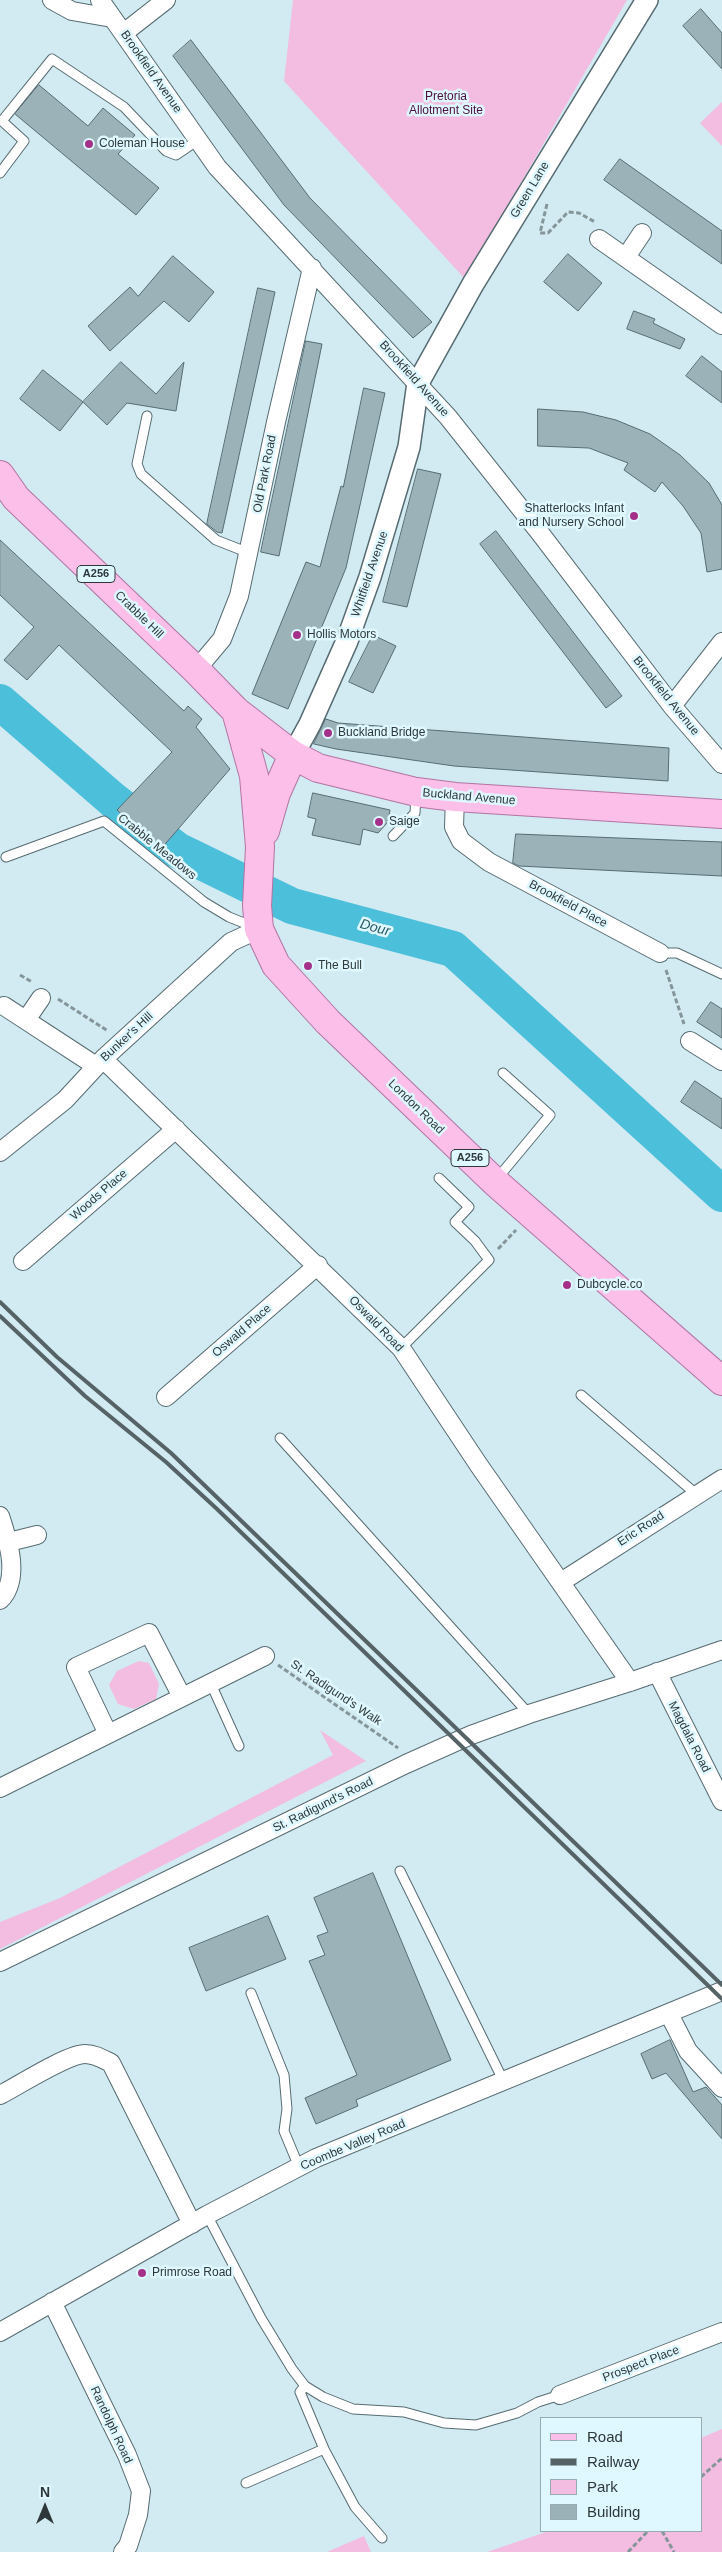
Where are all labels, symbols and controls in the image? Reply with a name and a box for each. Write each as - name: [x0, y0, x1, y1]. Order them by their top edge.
- street label: Brookfield Avenue: [117, 28, 185, 116]
- park label: Pretoria Allotment Site: [409, 90, 483, 118]
- place label: Coleman House: [99, 137, 185, 151]
- marker: Coleman House: [83, 138, 95, 150]
- street label: Green Lane: [508, 159, 552, 221]
- street label: Brookfield Avenue: [376, 338, 452, 420]
- street label: Old Park Road: [250, 434, 280, 514]
- place label: Shatterlocks Infant and Nursery School: [519, 502, 624, 530]
- marker: Shatterlocks Infant and Nursery School: [628, 510, 640, 522]
- street label: Whitfield Avenue: [349, 529, 391, 619]
- road number: A256: [77, 566, 115, 582]
- street label: Crabble Hill: [112, 588, 166, 642]
- place label: Hollis Motors: [307, 628, 376, 642]
- marker: Hollis Motors: [291, 629, 303, 641]
- street label: Brookfield Avenue: [630, 654, 702, 738]
- place label: Buckland Bridge: [338, 726, 425, 740]
- marker: Buckland Bridge: [322, 727, 334, 739]
- street label: Buckland Avenue: [422, 786, 516, 808]
- street label: Crabble Meadows: [115, 811, 199, 883]
- place label: Saige: [389, 815, 420, 829]
- marker: Saige: [373, 816, 385, 828]
- street label: Brookfield Place: [526, 877, 610, 931]
- water label: Dour: [358, 916, 392, 940]
- place label: The Bull: [318, 959, 362, 973]
- marker: The Bull: [302, 960, 314, 972]
- street label: Bunker's Hill: [98, 1009, 156, 1065]
- street label: London Road: [385, 1077, 447, 1137]
- road number: A256: [451, 1150, 489, 1166]
- street label: Woods Place: [68, 1166, 130, 1224]
- place label: Dubcycle.co: [577, 1278, 642, 1292]
- marker: Dubcycle.co: [561, 1279, 573, 1291]
- street label: Oswald Road: [346, 1293, 406, 1355]
- street label: Oswald Place: [210, 1302, 274, 1360]
- street label: Eric Road: [615, 1509, 667, 1549]
- street label: St. Radigund's Walk: [288, 1657, 384, 1729]
- street label: Magdala Road: [665, 1699, 713, 1775]
- street label: St. Radigund's Road: [271, 1774, 375, 1836]
- street label: Coombe Valley Road: [298, 2116, 408, 2174]
- place label: Primrose Road: [152, 2266, 232, 2280]
- marker: Primrose Road: [136, 2267, 148, 2279]
- street label: Prospect Place: [601, 2343, 681, 2385]
- street label: Randolph Road: [87, 2384, 135, 2466]
- legend: [540, 2417, 702, 2532]
- text: Road: [587, 2428, 623, 2445]
- text: Railway: [587, 2453, 640, 2470]
- text: Park: [587, 2478, 618, 2495]
- north arrow: [20, 2482, 70, 2532]
- text: N: [40, 2484, 50, 2500]
- text: Building: [587, 2503, 640, 2520]

